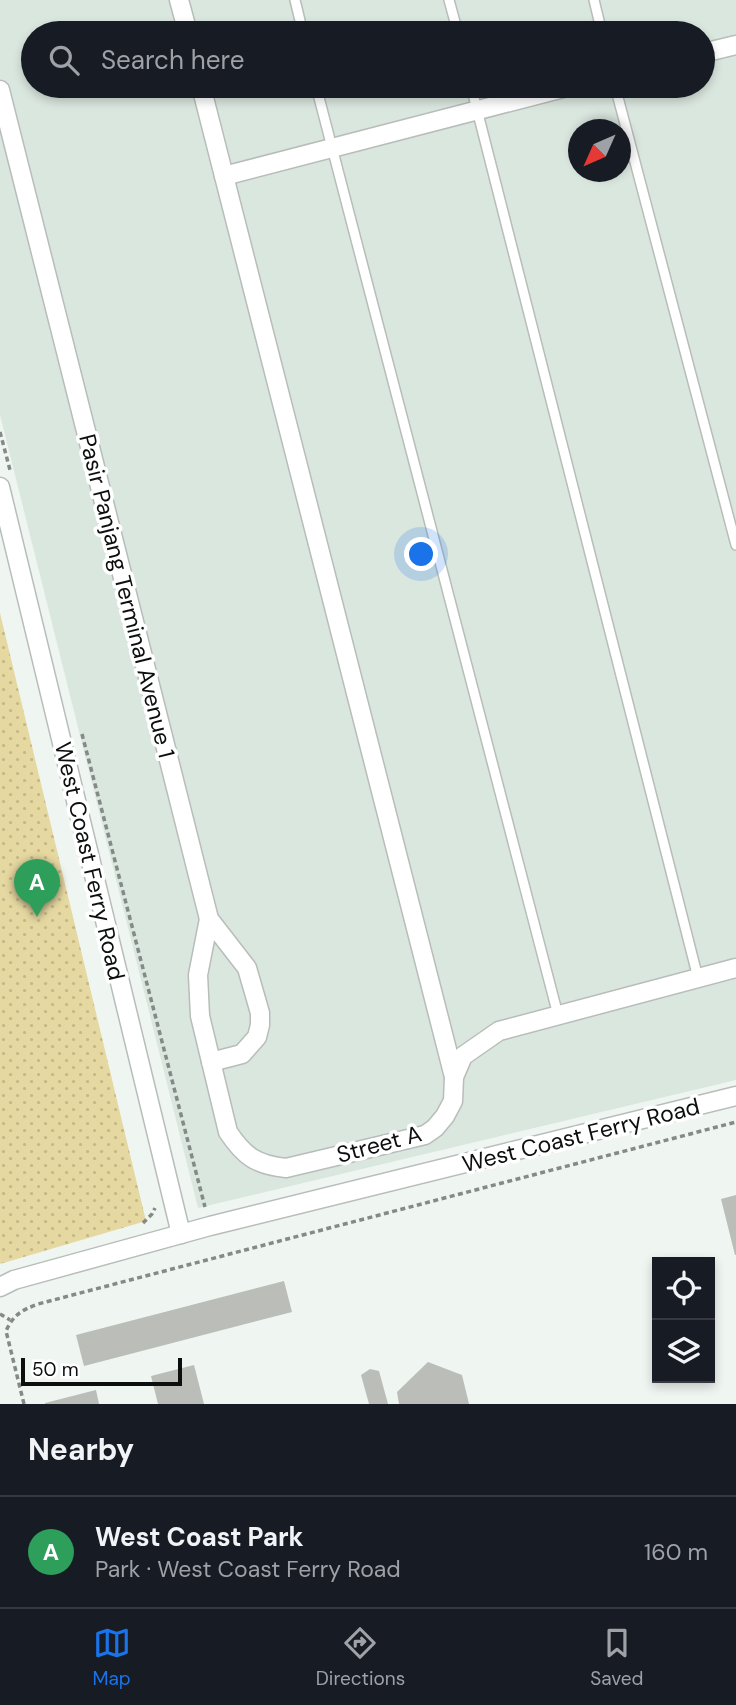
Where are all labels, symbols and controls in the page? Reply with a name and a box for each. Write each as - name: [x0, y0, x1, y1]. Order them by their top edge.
- search box: [21, 21, 715, 98]
- icon: search: [45, 41, 83, 79]
- text: Search here: [101, 43, 244, 77]
- north arrow: [568, 119, 631, 182]
- street label: Pasir Panjang Terminal Avenue 1: [72, 431, 182, 761]
- your location: [404, 537, 438, 571]
- street label: West Coast Ferry Road: [48, 739, 132, 983]
- pin: A: [14, 859, 60, 917]
- street label: West Coast Ferry Road: [459, 1091, 703, 1179]
- street label: Street A: [333, 1118, 425, 1170]
- map controls: [652, 1257, 715, 1383]
- button: locate: [652, 1257, 715, 1320]
- button: layers: [652, 1320, 715, 1383]
- scale bar: [21, 1355, 182, 1387]
- text: 50 m: [32, 1357, 79, 1382]
- text: Nearby: [28, 1430, 134, 1469]
- text: West Coast Park: [95, 1520, 304, 1554]
- text: A: [43, 1537, 59, 1567]
- text: 160 m: [644, 1537, 708, 1567]
- text: Park · West Coast Ferry Road: [95, 1554, 401, 1584]
- tab: Map: [93, 1624, 131, 1691]
- tab: Directions: [316, 1624, 405, 1691]
- tab: Saved: [590, 1624, 643, 1691]

